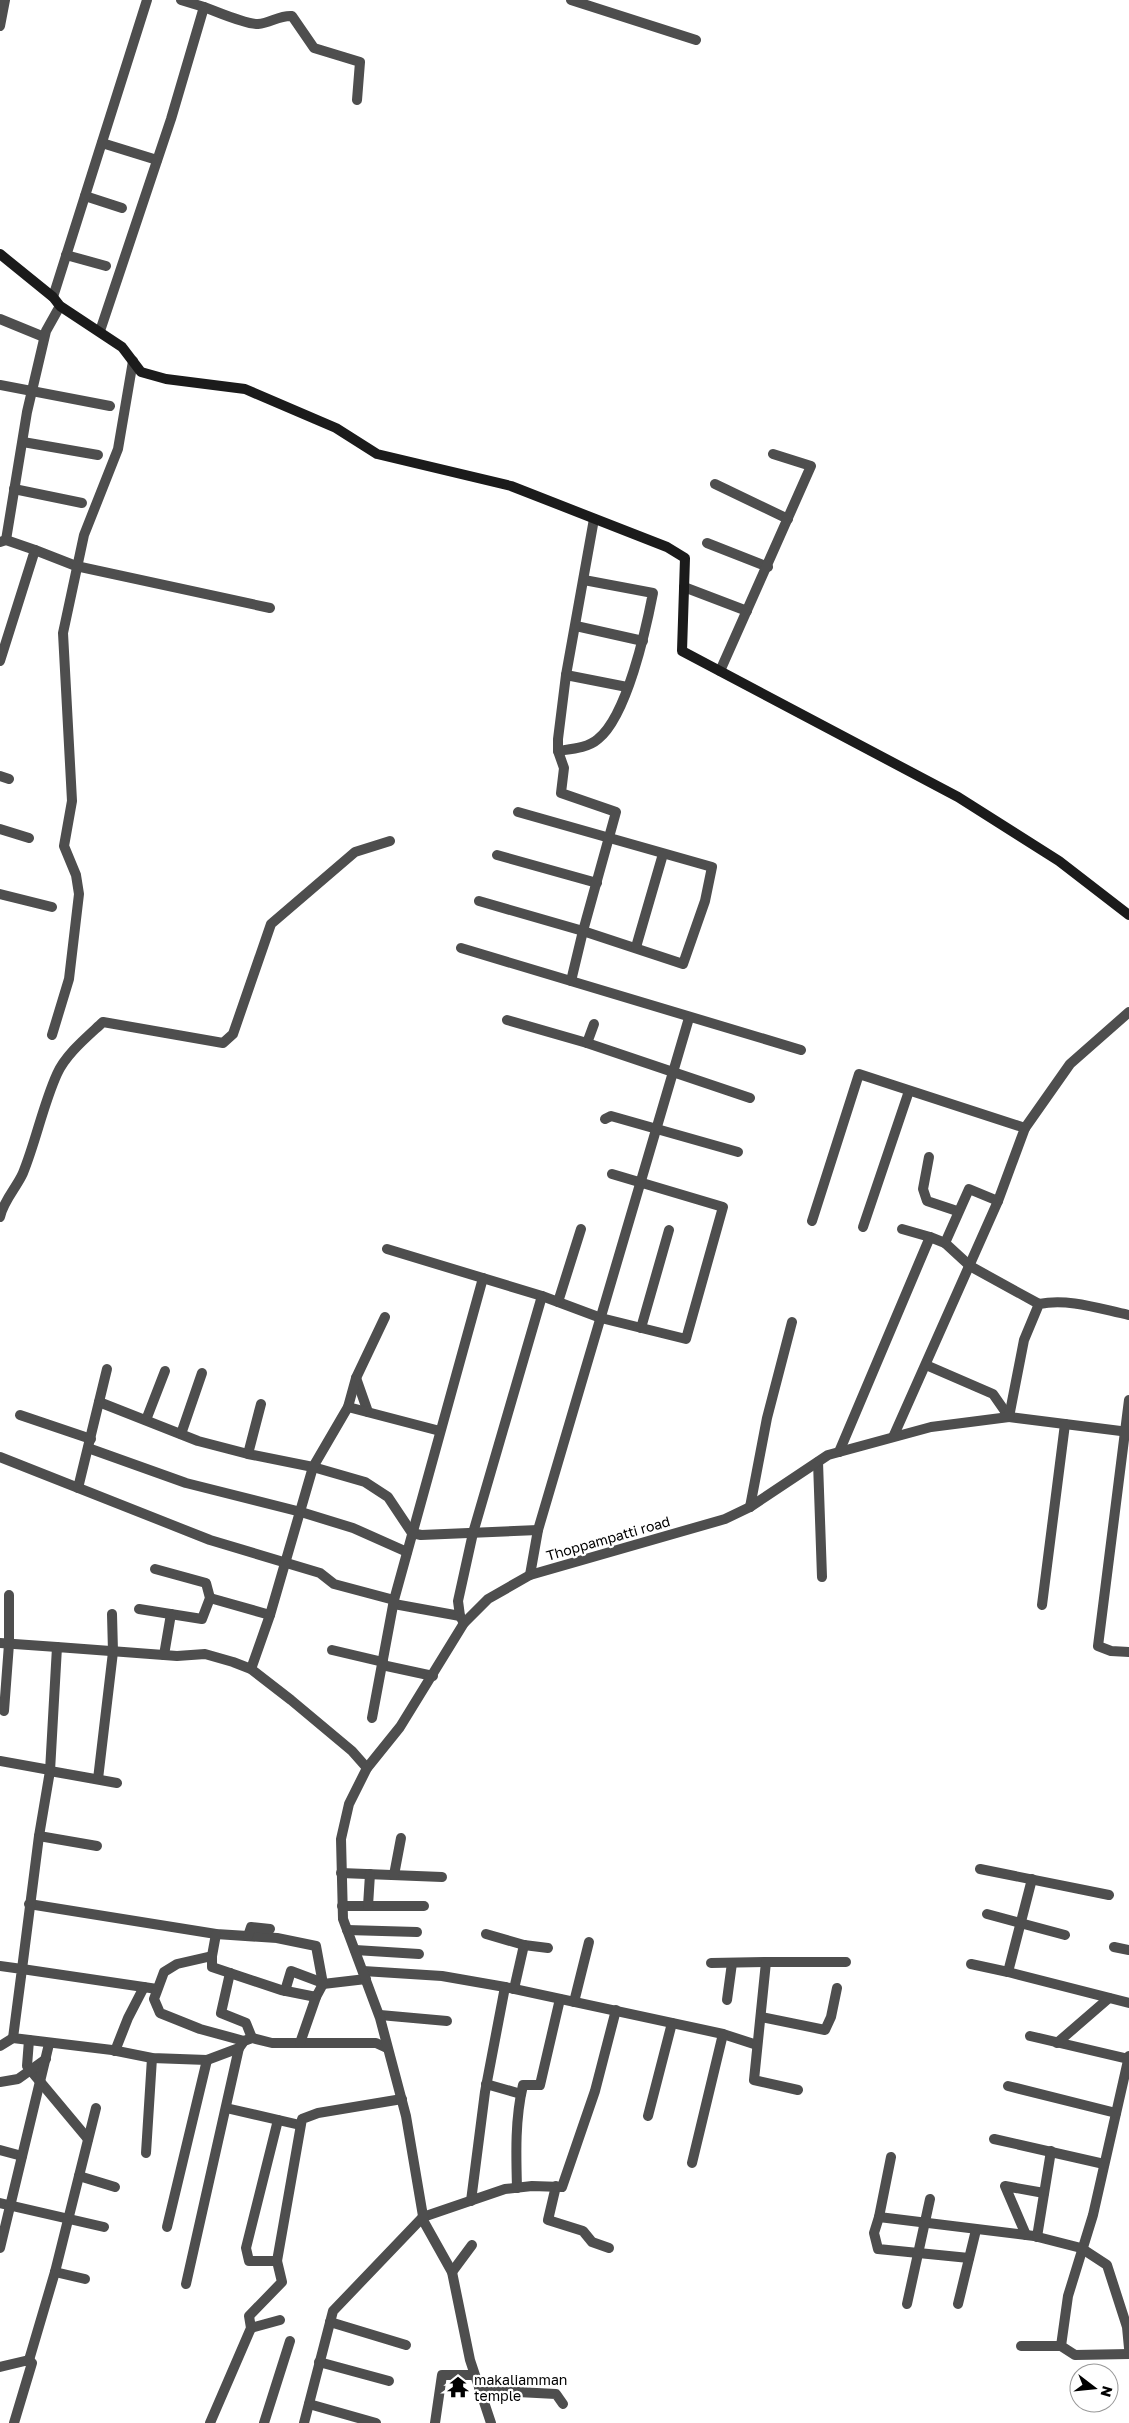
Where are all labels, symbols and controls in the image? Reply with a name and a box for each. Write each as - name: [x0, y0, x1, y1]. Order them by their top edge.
- street label: Thoppampatti road: [544, 1512, 672, 1564]
- north arrow: [1069, 2363, 1119, 2413]
- place label: makaliamman temple: [474, 2371, 567, 2404]
- temple icon: makaliamman temple: [445, 2374, 471, 2400]
- text: N: [1097, 2384, 1117, 2399]

